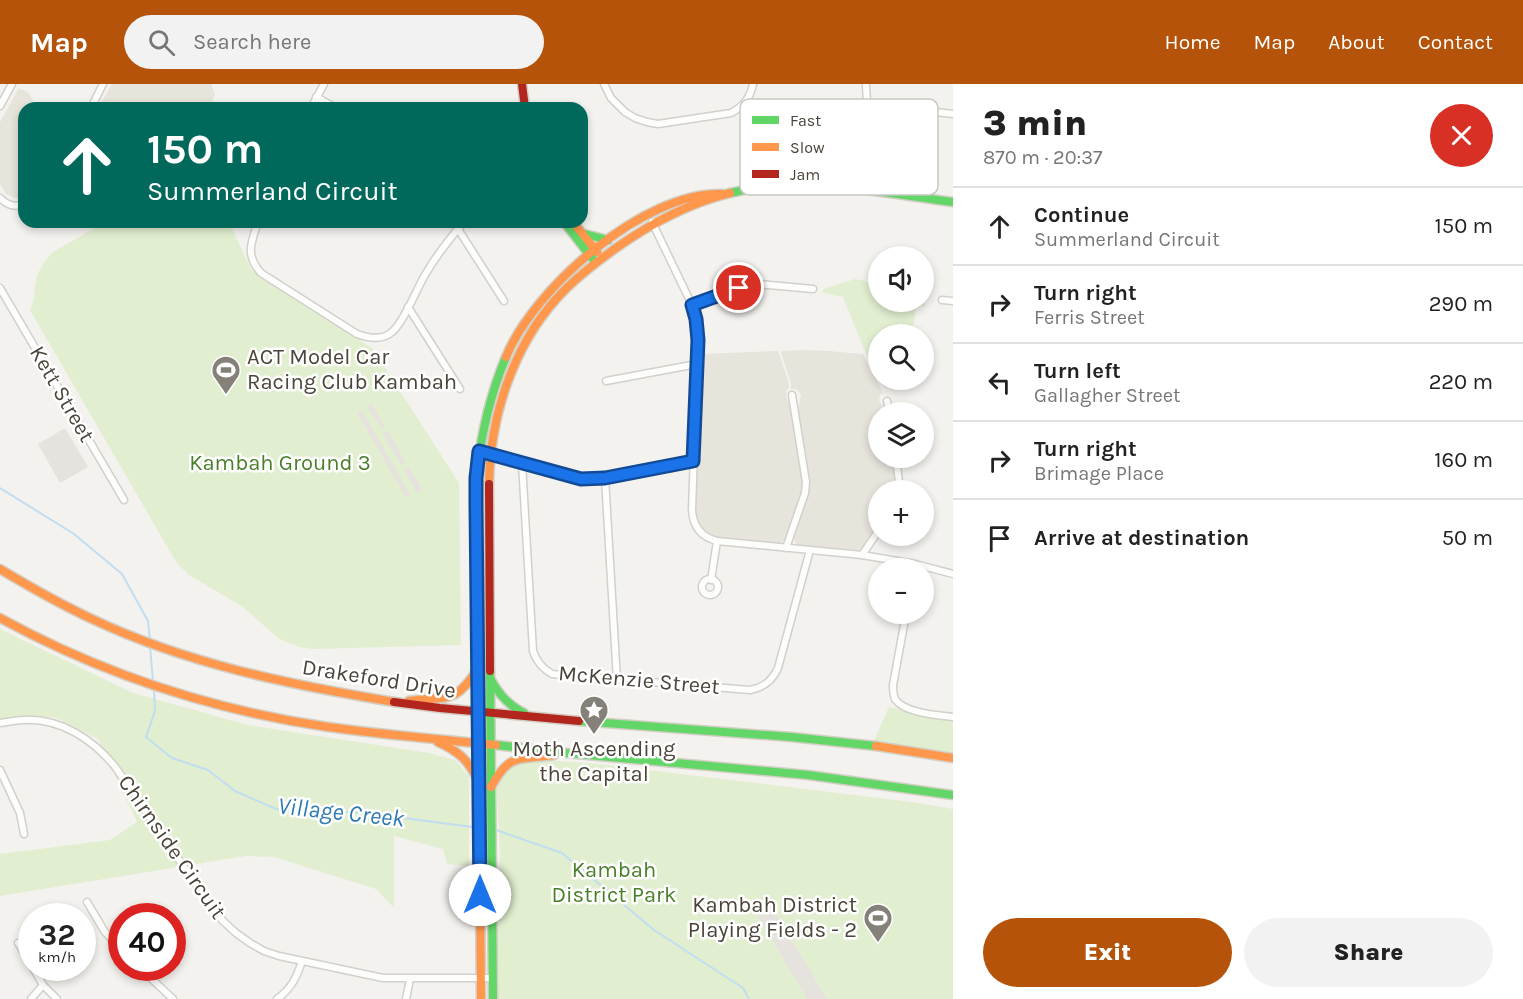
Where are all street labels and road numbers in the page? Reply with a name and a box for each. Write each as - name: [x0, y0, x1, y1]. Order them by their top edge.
- street label: Kett Street: [24, 341, 100, 447]
- street label: Drakeford Drive: [300, 654, 458, 704]
- street label: McKenzie Street: [557, 660, 721, 700]
- street label: Chirnside Circuit: [113, 770, 231, 924]

